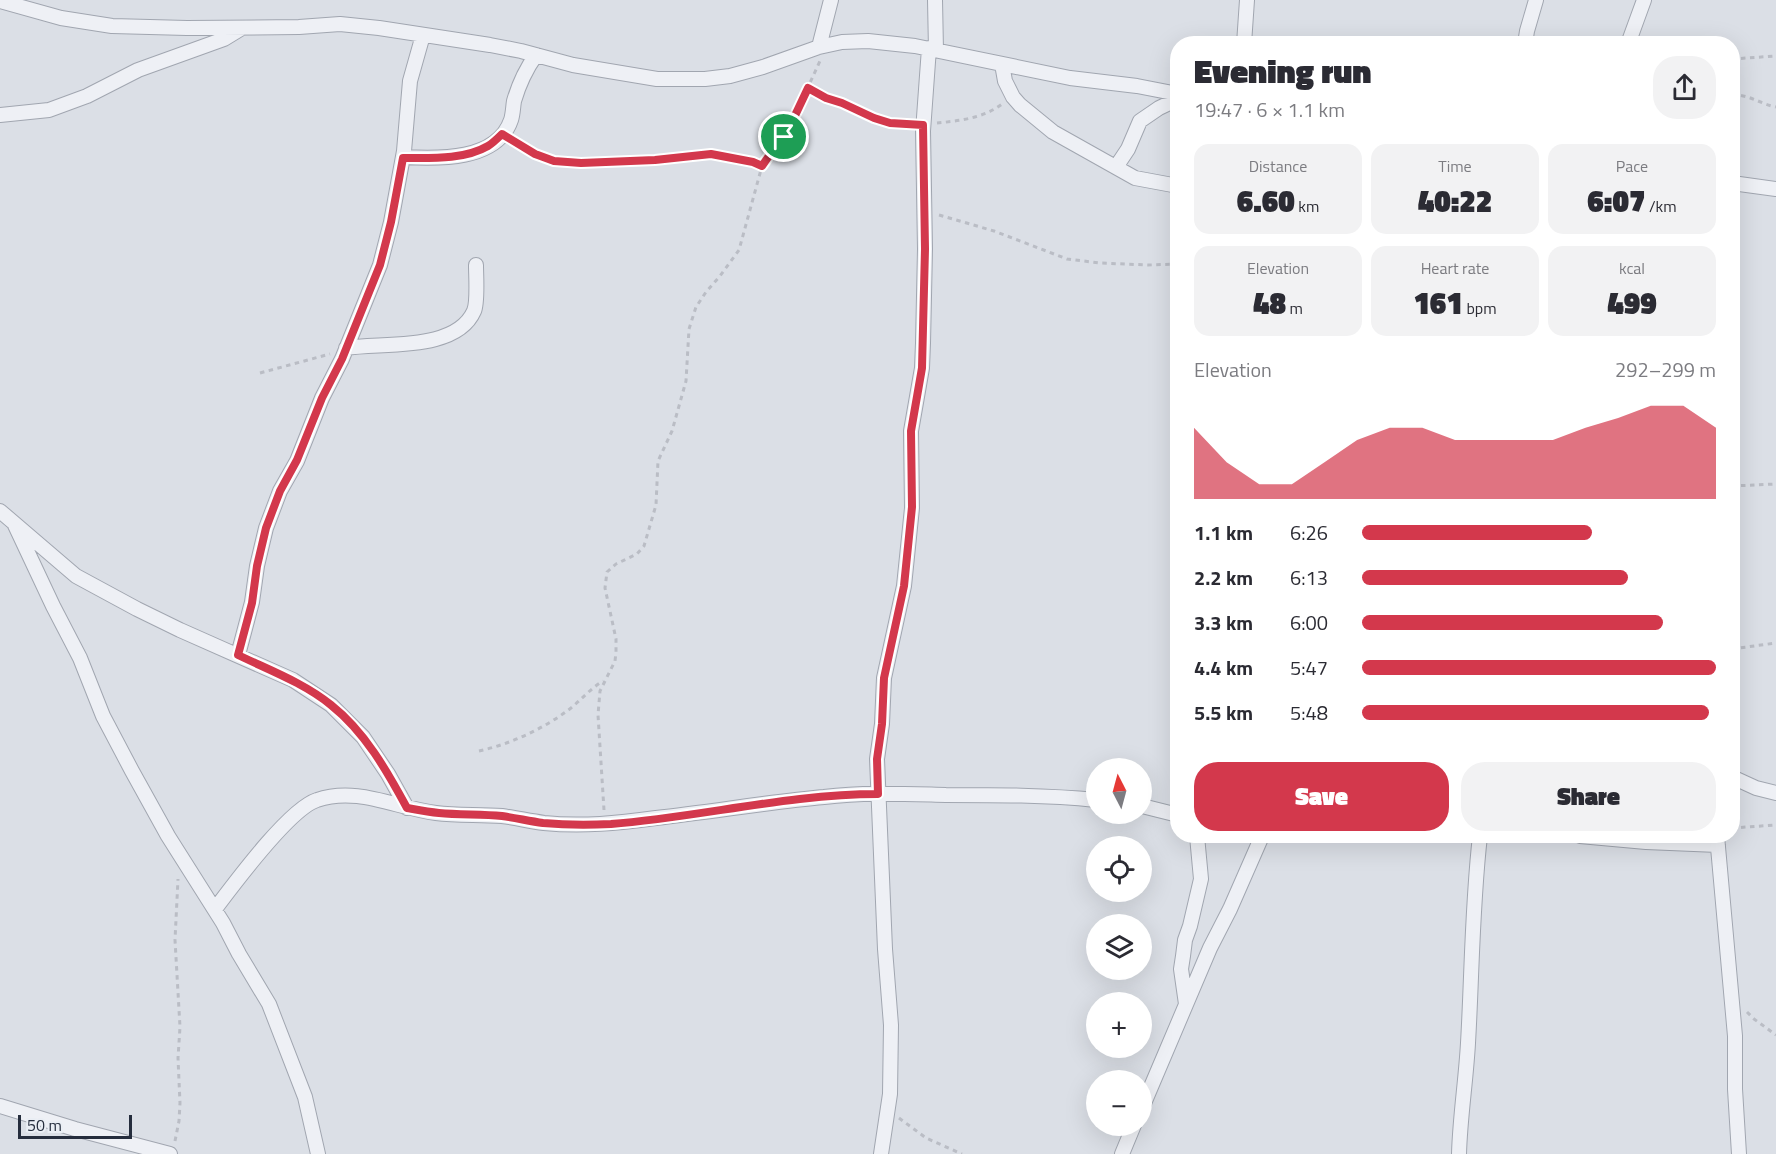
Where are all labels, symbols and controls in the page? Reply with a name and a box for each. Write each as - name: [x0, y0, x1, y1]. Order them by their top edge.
- text: Evening run: [1194, 46, 1371, 96]
- button: share: [1653, 56, 1716, 119]
- text: 19:47 · 6 × 1.1 km: [1194, 94, 1345, 125]
- pin: [758, 111, 809, 162]
- icon: arrive: [767, 120, 800, 153]
- text: Distance: [1249, 154, 1307, 178]
- text: Time: [1438, 154, 1472, 178]
- text: Pace: [1616, 154, 1648, 178]
- text: 6.60: [1237, 178, 1295, 224]
- text: 40:22: [1418, 178, 1492, 224]
- text: 6:07: [1587, 178, 1645, 224]
- text: km: [1295, 194, 1319, 218]
- text: /km: [1645, 194, 1677, 218]
- text: Elevation: [1247, 256, 1309, 280]
- text: Heart rate: [1421, 256, 1489, 280]
- text: kcal: [1619, 256, 1645, 280]
- text: 48: [1253, 280, 1286, 326]
- text: 161: [1413, 280, 1463, 326]
- text: 499: [1607, 280, 1657, 326]
- text: m: [1286, 296, 1303, 320]
- text: bpm: [1463, 296, 1497, 320]
- text: Elevation: [1194, 354, 1272, 385]
- text: 292–299 m: [1615, 354, 1716, 385]
- text: 1.1 km: [1194, 517, 1253, 548]
- text: 6:26: [1290, 517, 1328, 548]
- text: 2.2 km: [1194, 562, 1253, 593]
- text: 6:13: [1290, 562, 1328, 593]
- text: 3.3 km: [1194, 607, 1253, 638]
- text: 6:00: [1290, 607, 1328, 638]
- text: 4.4 km: [1194, 652, 1253, 683]
- text: 5:47: [1290, 652, 1328, 683]
- text: 5.5 km: [1194, 697, 1253, 728]
- text: 5:48: [1290, 697, 1328, 728]
- north arrow: [1086, 758, 1152, 824]
- map controls: [1086, 758, 1152, 1136]
- button: Save: [1194, 762, 1449, 831]
- button: Share: [1461, 762, 1716, 831]
- button: locate: [1086, 836, 1152, 902]
- button: layers: [1086, 914, 1152, 980]
- button: +: [1086, 992, 1152, 1058]
- button: −: [1086, 1070, 1152, 1136]
- scale bar: [18, 1112, 132, 1140]
- text: 50 m: [27, 1113, 62, 1137]

